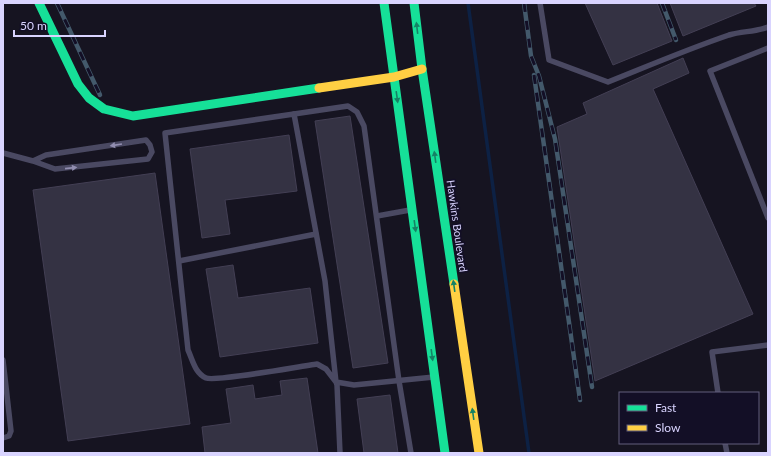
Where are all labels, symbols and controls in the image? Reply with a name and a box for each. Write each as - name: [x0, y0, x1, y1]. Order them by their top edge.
- scale bar: [14, 12, 105, 38]
- text: 50 m: [20, 18, 47, 33]
- one-way arrow: [414, 22, 420, 34]
- one-way arrow: [394, 91, 400, 103]
- one-way arrow: [110, 142, 122, 148]
- one-way arrow: [432, 151, 438, 163]
- one-way arrow: [65, 164, 77, 171]
- street label: Hawkins Boulevard: [445, 179, 470, 273]
- one-way arrow: [411, 220, 418, 232]
- one-way arrow: [451, 280, 457, 292]
- one-way arrow: [429, 349, 435, 361]
- legend: [619, 392, 759, 444]
- text: Fast: [655, 400, 677, 415]
- one-way arrow: [470, 408, 476, 420]
- text: Slow: [655, 420, 681, 435]

